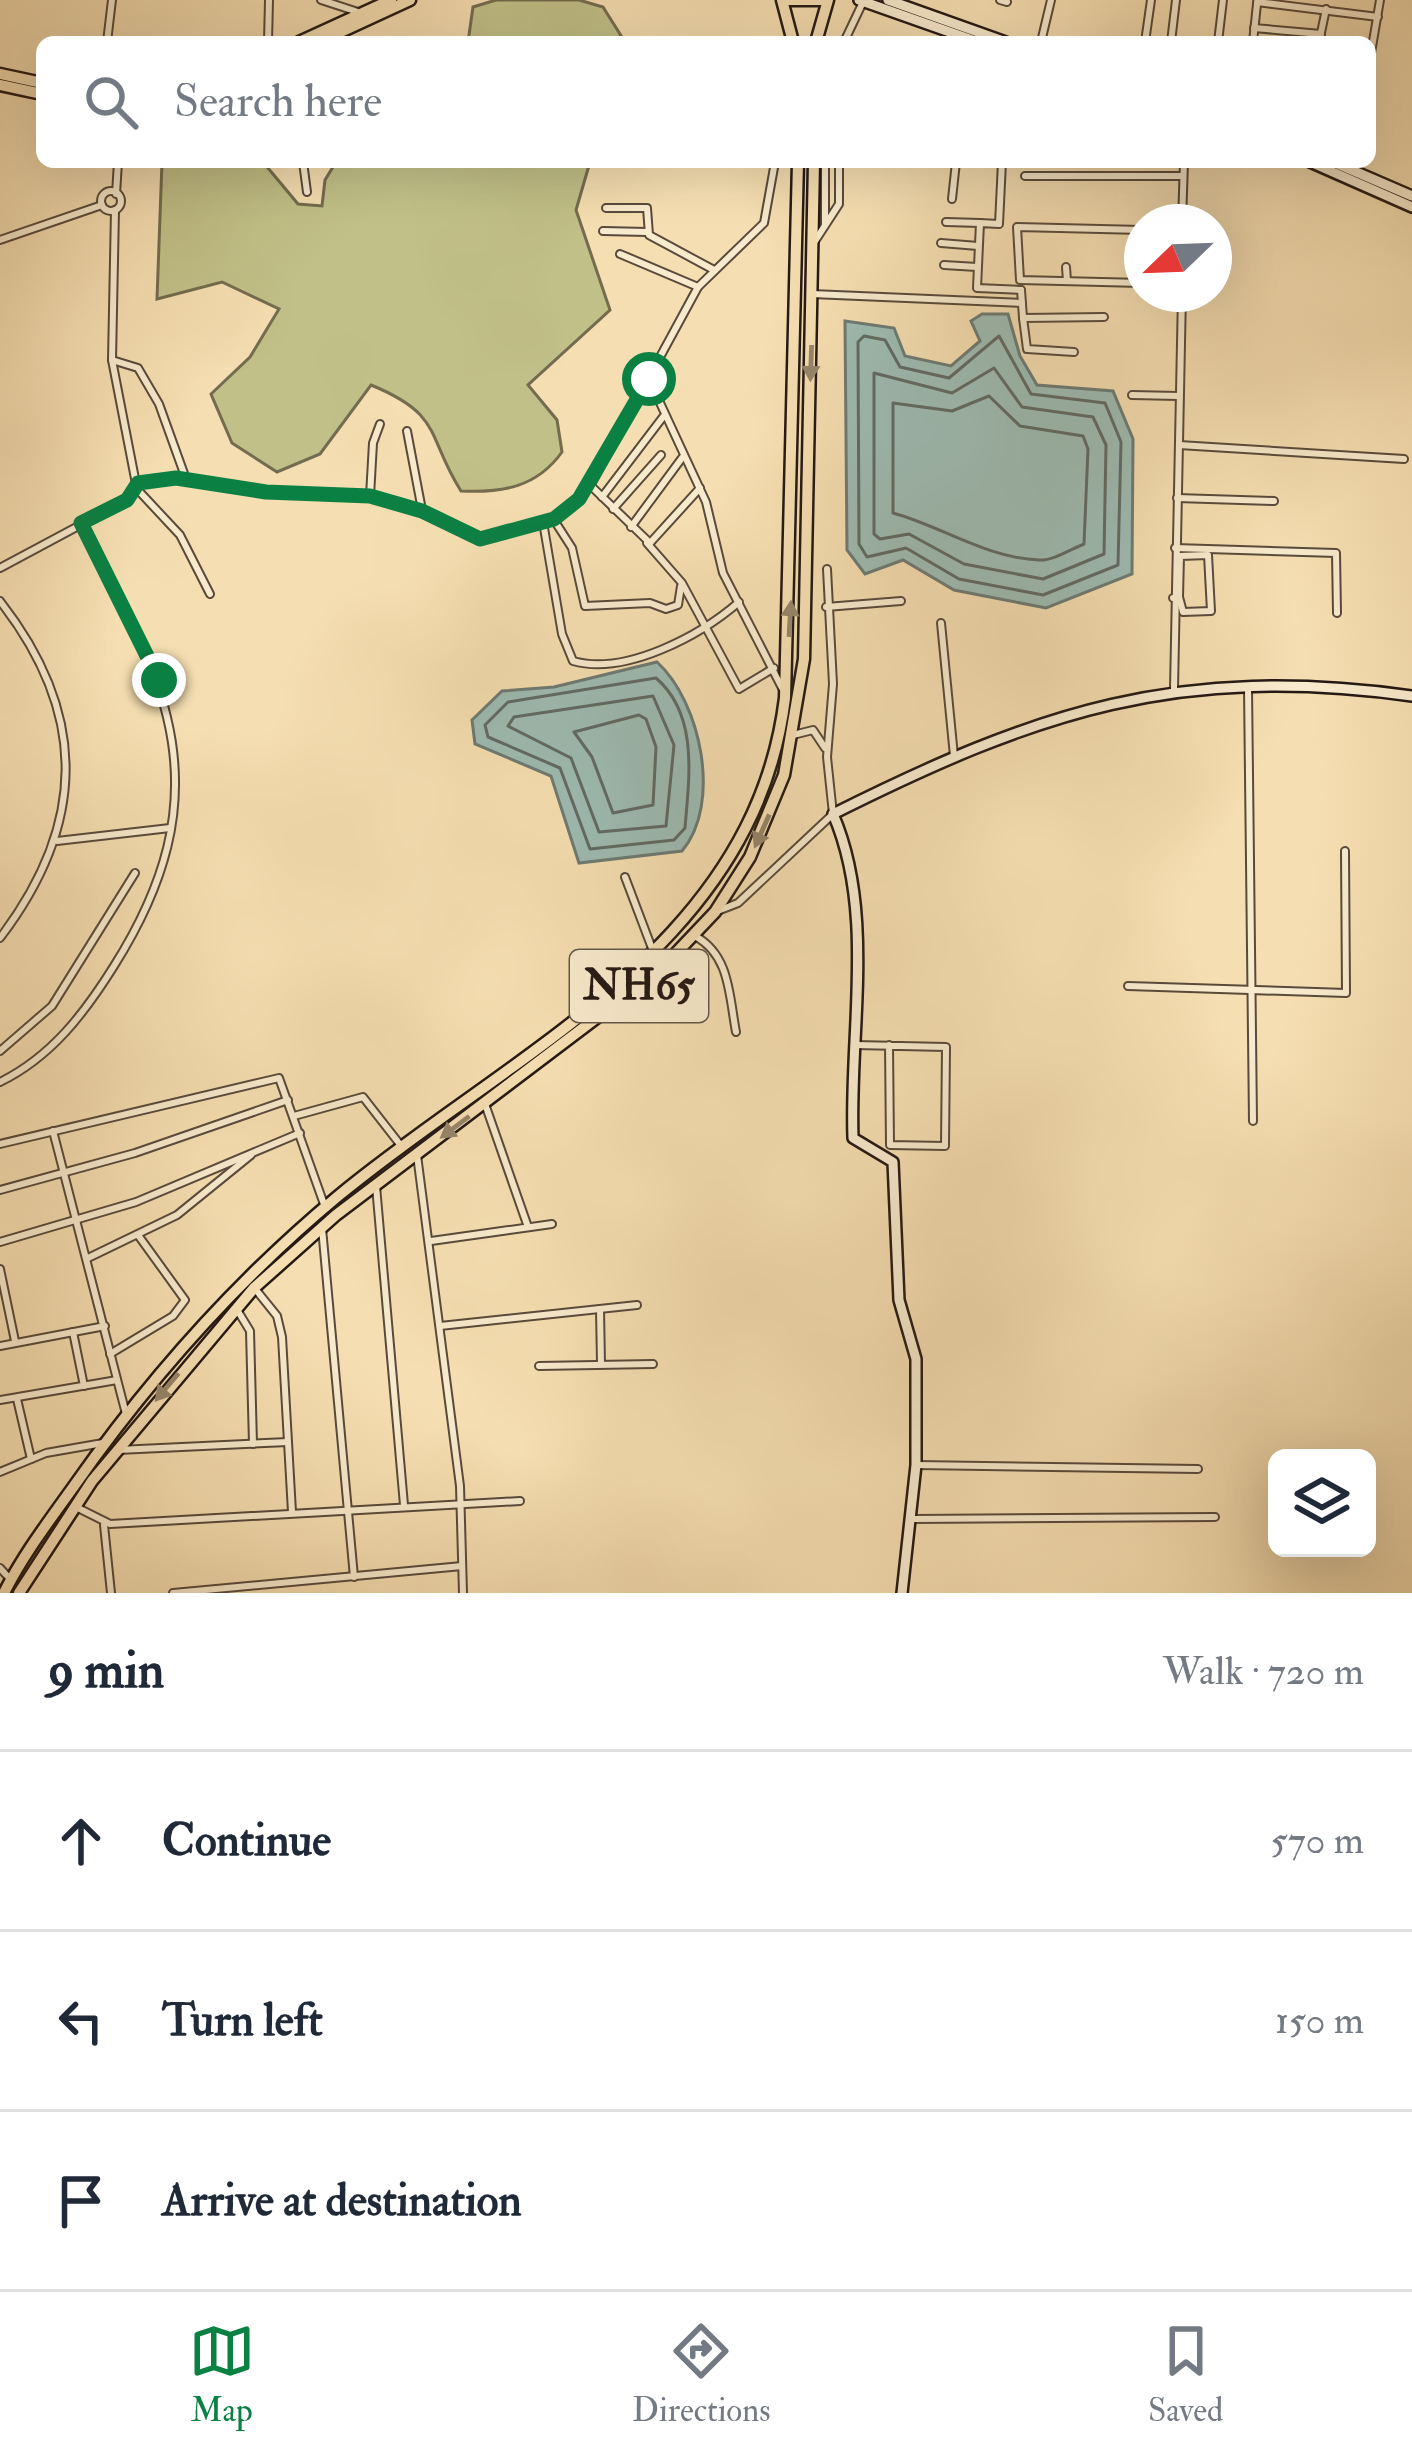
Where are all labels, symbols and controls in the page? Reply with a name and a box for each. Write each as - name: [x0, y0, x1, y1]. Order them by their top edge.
- search box: [36, 36, 1376, 168]
- icon: search: [78, 69, 144, 135]
- text: Search here: [174, 74, 382, 130]
- north arrow: [1124, 204, 1232, 312]
- one-way arrow: [801, 345, 820, 383]
- route start: [622, 352, 676, 406]
- one-way arrow: [781, 599, 800, 637]
- route end: [132, 653, 186, 707]
- one-way arrow: [751, 813, 771, 848]
- road number: NH65: [570, 950, 708, 1022]
- one-way arrow: [439, 1114, 471, 1138]
- one-way arrow: [154, 1372, 180, 1402]
- map controls: [1268, 1449, 1376, 1557]
- button: layers: [1268, 1449, 1376, 1557]
- text: 9 min: [48, 1639, 164, 1703]
- text: Walk · 720 m: [1163, 1647, 1364, 1696]
- icon: ahead: [48, 1808, 114, 1874]
- text: Continue: [162, 1813, 331, 1869]
- text: 570 m: [1271, 1816, 1364, 1865]
- icon: left: [48, 1988, 114, 2054]
- text: Turn left: [162, 1993, 323, 2049]
- text: 150 m: [1275, 1996, 1364, 2045]
- icon: arrive: [48, 2168, 114, 2234]
- text: Arrive at destination: [162, 2173, 522, 2229]
- tab: Map: [189, 2318, 255, 2431]
- tab: Directions: [632, 2318, 771, 2431]
- tab: Saved: [1148, 2318, 1223, 2431]

